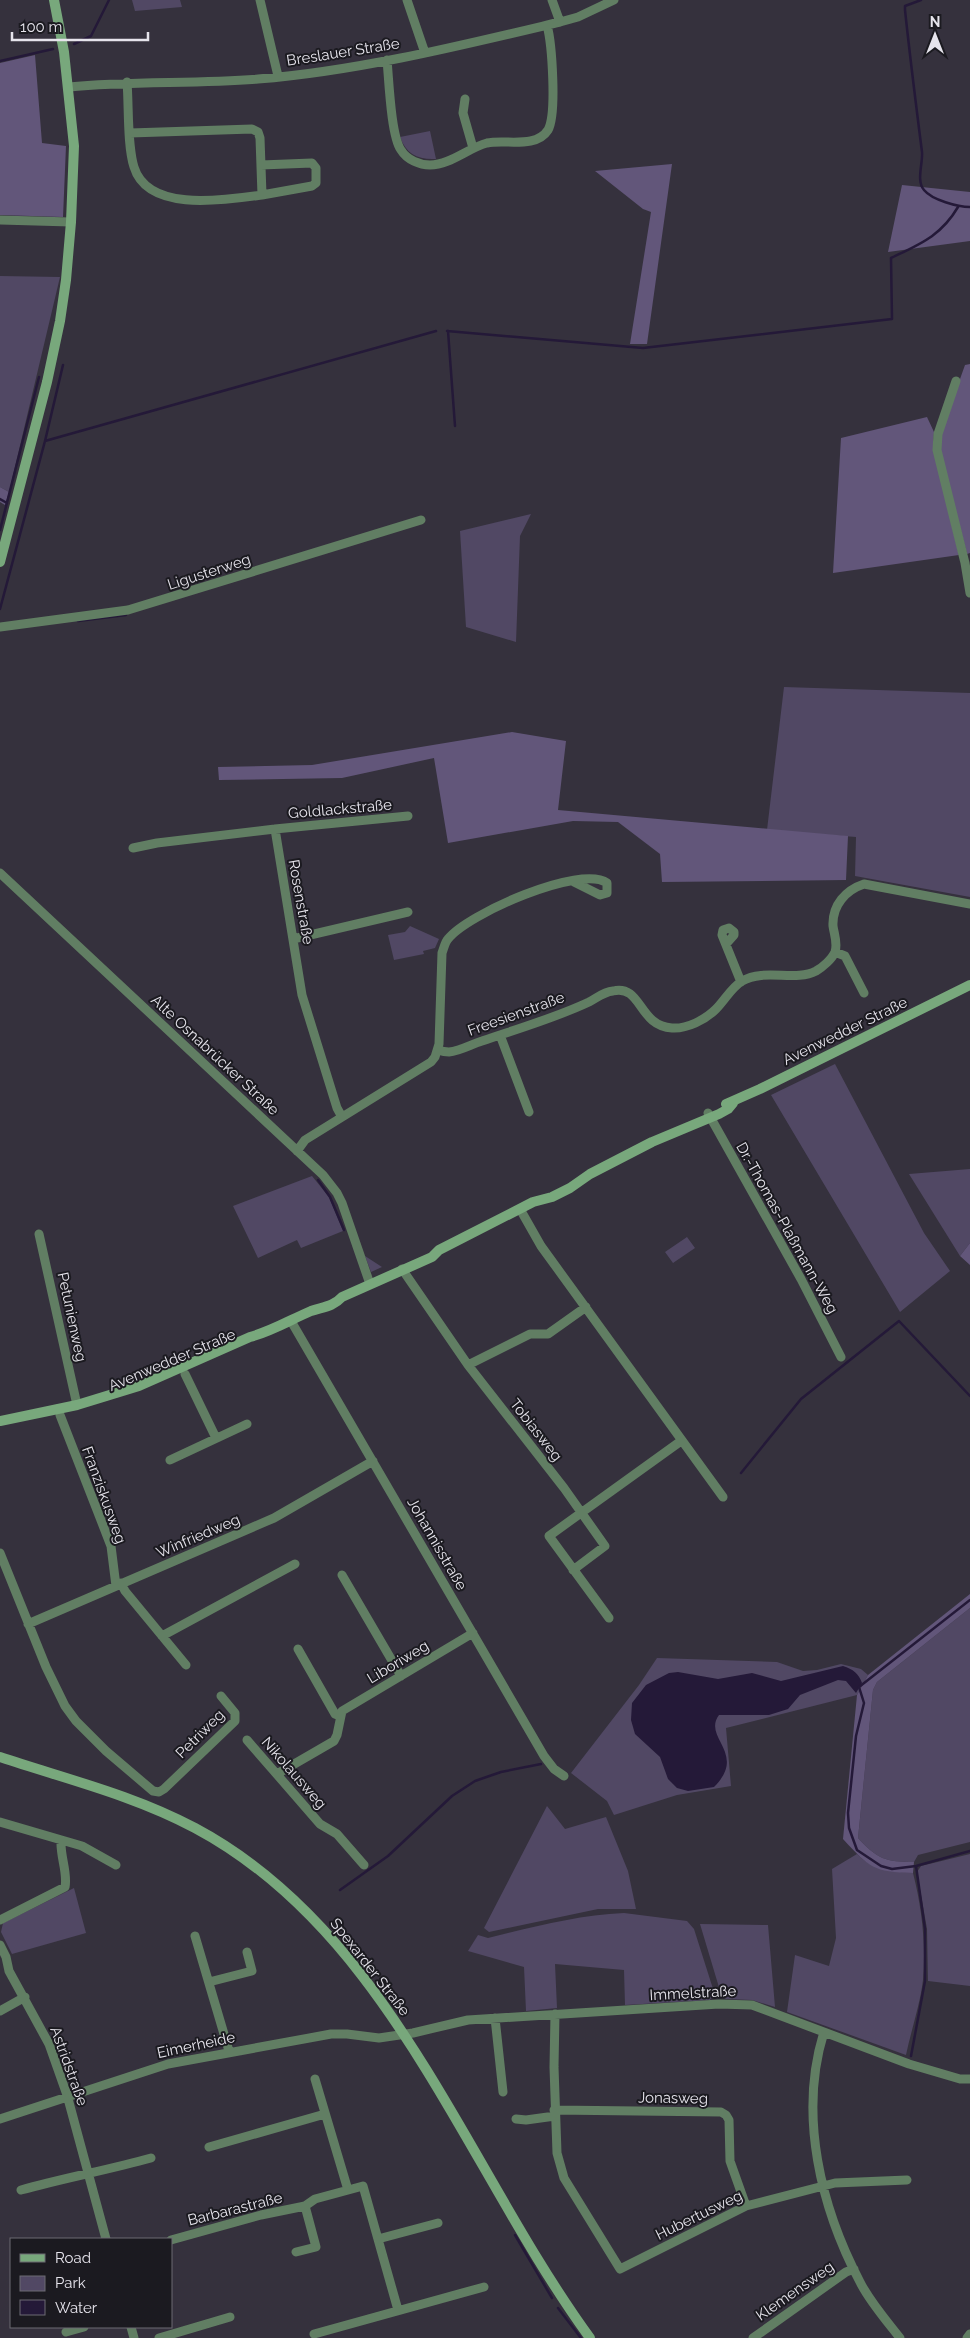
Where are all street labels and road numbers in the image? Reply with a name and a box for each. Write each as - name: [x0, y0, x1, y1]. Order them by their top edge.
- street label: Breslauer Straße: [285, 34, 401, 70]
- street label: Ligusterweg: [165, 550, 253, 594]
- street label: Goldlackstraße: [287, 795, 393, 823]
- street label: Rosenstraße: [285, 858, 317, 946]
- street label: Freesienstraße: [465, 988, 567, 1040]
- street label: Alte Osnabrücker Straße: [147, 991, 283, 1119]
- street label: Avenwedder Straße: [780, 993, 910, 1069]
- street label: Dr.-Thomas-Plaßmann-Weg: [732, 1139, 842, 1317]
- street label: Petunienweg: [54, 1270, 90, 1364]
- street label: Avenwedder Straße: [106, 1325, 238, 1395]
- street label: Tobiasweg: [506, 1395, 566, 1465]
- street label: Franziskusweg: [78, 1444, 130, 1546]
- street label: Johannisstraße: [403, 1495, 471, 1594]
- street label: Winfriedweg: [153, 1510, 243, 1562]
- street label: Liboriweg: [364, 1637, 432, 1687]
- street label: Petriweg: [172, 1706, 228, 1762]
- street label: Nikolausweg: [258, 1733, 330, 1813]
- street label: Spexarder Straße: [326, 1915, 414, 2020]
- street label: Immelstraße: [649, 1982, 737, 2004]
- street label: Astridstraße: [46, 2024, 92, 2108]
- street label: Eimerheide: [155, 2028, 237, 2062]
- street label: Jonasweg: [638, 2088, 708, 2108]
- street label: Hubertusweg: [653, 2186, 745, 2244]
- street label: Barbarastraße: [186, 2188, 284, 2229]
- street label: Klemensweg: [753, 2258, 837, 2324]

